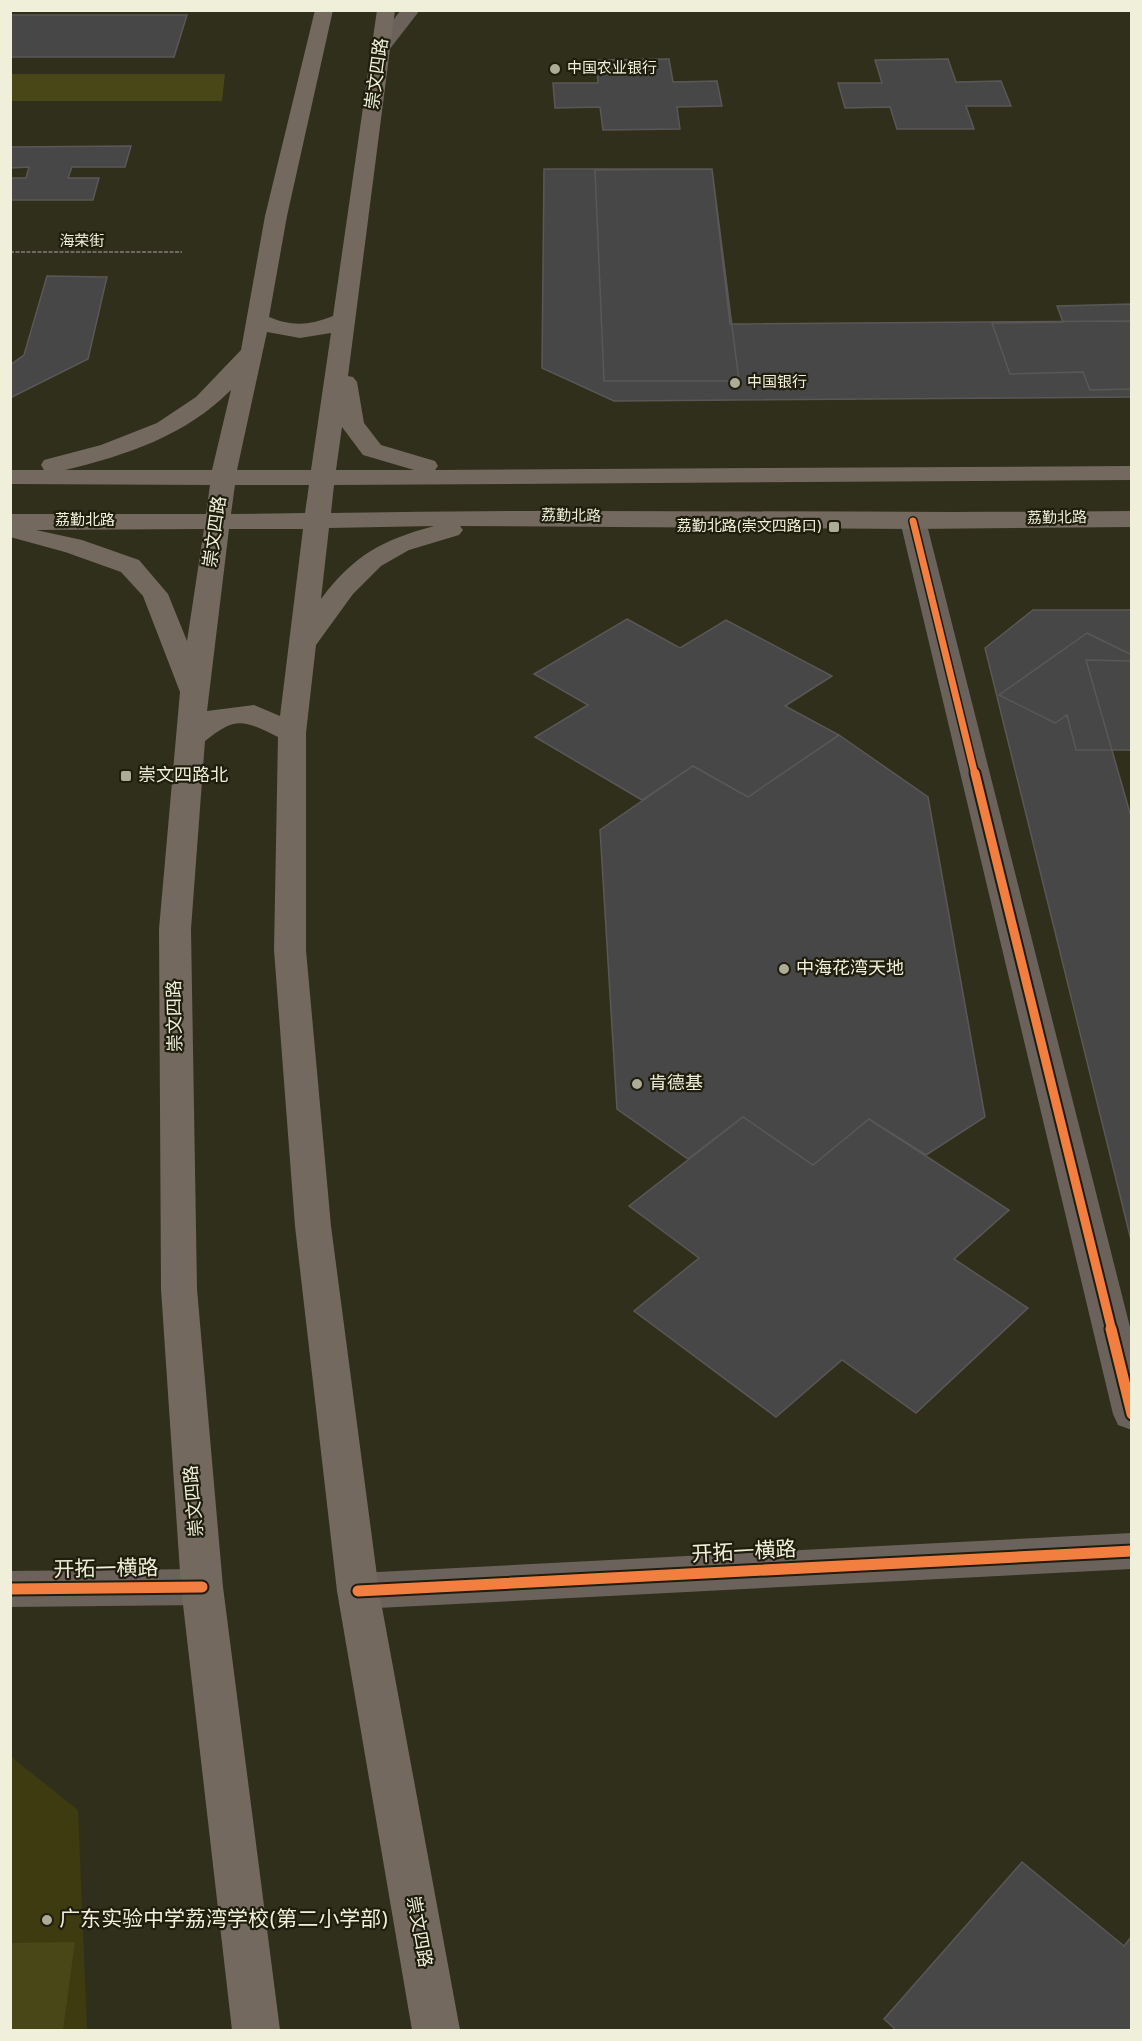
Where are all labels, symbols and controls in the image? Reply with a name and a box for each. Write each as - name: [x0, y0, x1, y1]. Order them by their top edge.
- street label: 崇文四路: [362, 37, 394, 111]
- place label: 中国农业银行: [567, 60, 657, 79]
- marker: 中国农业银行: [548, 62, 562, 76]
- street label: 海荣街: [59, 233, 105, 252]
- place label: 中国银行: [747, 374, 807, 393]
- marker: 中国银行: [728, 376, 742, 390]
- street label: 崇文四路: [200, 495, 232, 569]
- street label: 荔勤北路: [541, 506, 601, 527]
- street label: 荔勤北路: [1027, 508, 1087, 529]
- street label: 荔勤北路: [55, 511, 115, 531]
- place label: 荔勤北路(崇文四路口): [677, 517, 822, 537]
- marker: 荔勤北路(崇文四路口): [827, 520, 841, 534]
- place label: 崇文四路北: [138, 765, 228, 788]
- marker: 崇文四路北: [119, 769, 133, 783]
- place label: 中海花湾天地: [796, 958, 904, 981]
- marker: 中海花湾天地: [777, 962, 791, 976]
- street label: 崇文四路: [164, 980, 188, 1052]
- place label: 肯德基: [649, 1073, 703, 1096]
- marker: 肯德基: [630, 1077, 644, 1091]
- street label: 崇文四路: [180, 1464, 210, 1538]
- street label: 开拓一横路: [691, 1537, 797, 1569]
- street label: 开拓一横路: [53, 1556, 159, 1584]
- street label: 崇文四路: [400, 1895, 436, 1969]
- place label: 广东实验中学荔湾学校(第二小学部): [59, 1907, 388, 1934]
- marker: 广东实验中学荔湾学校(第二小学部): [40, 1913, 54, 1927]

